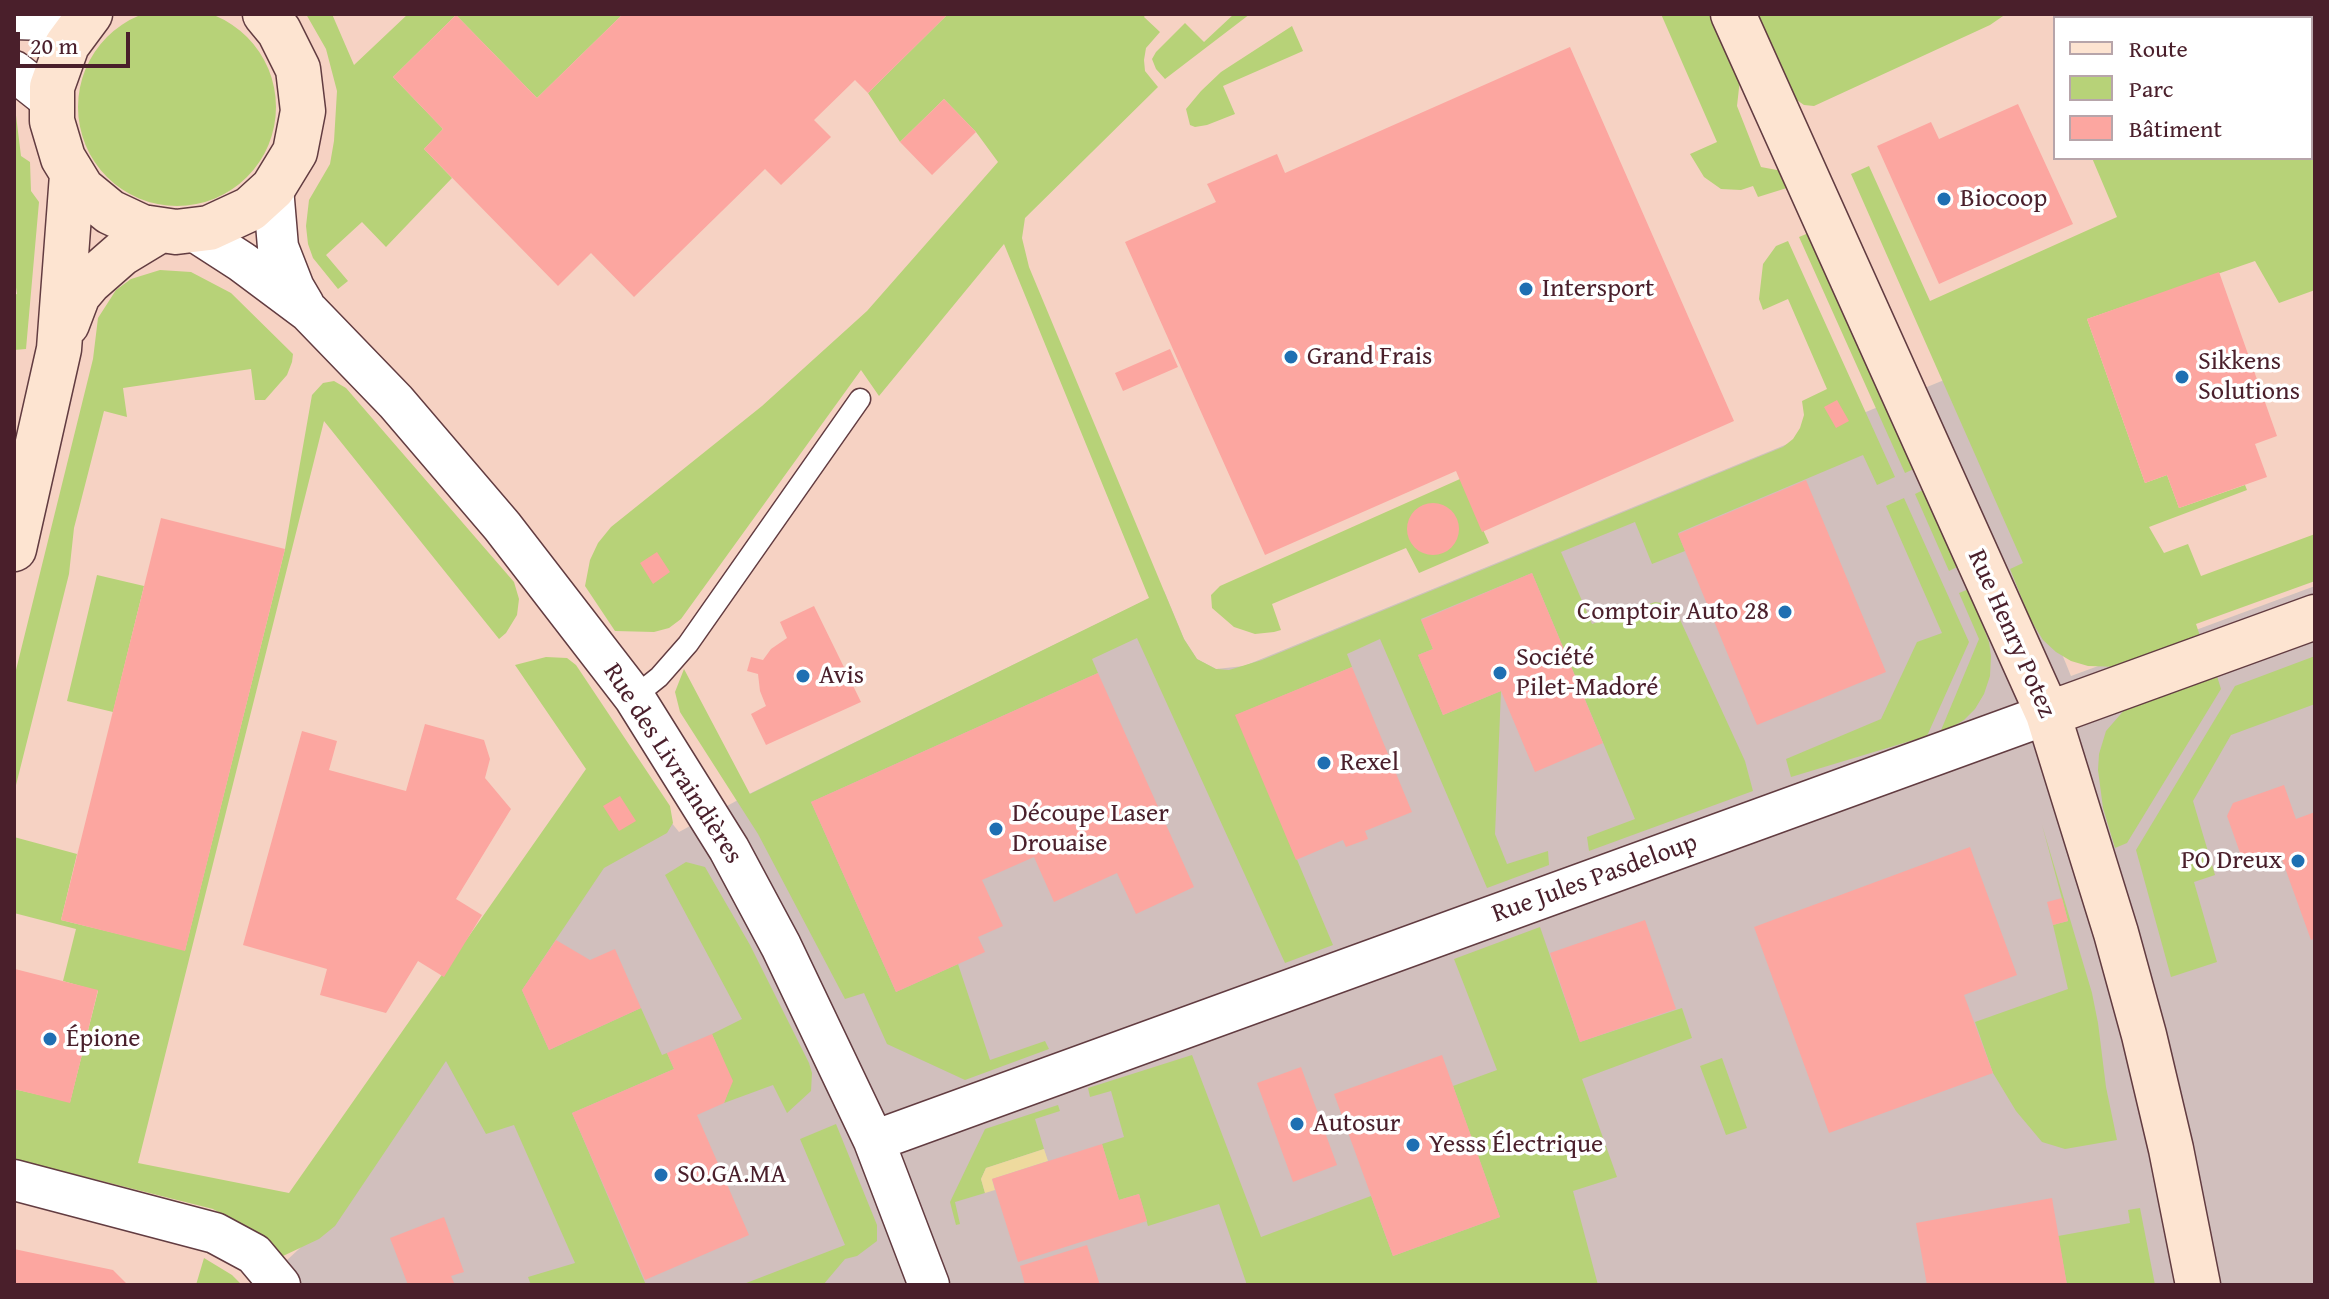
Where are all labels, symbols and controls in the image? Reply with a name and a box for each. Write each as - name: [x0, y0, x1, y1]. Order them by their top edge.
- scale bar: [20, 16, 134, 66]
- legend: [2053, 16, 2313, 160]
- text: 20 m: [30, 28, 78, 63]
- text: Route: [2129, 31, 2188, 66]
- text: Parc: [2129, 71, 2173, 106]
- text: Bâtiment: [2129, 111, 2222, 146]
- place label: Biocoop: [1960, 183, 2047, 215]
- marker: Biocoop: [1935, 190, 1953, 208]
- place label: Intersport: [1542, 273, 1654, 305]
- marker: Intersport: [1517, 280, 1535, 298]
- place label: Grand Frais: [1307, 341, 1432, 373]
- place label: Sikkens Solutions: [2198, 346, 2300, 408]
- marker: Grand Frais: [1282, 348, 1300, 366]
- marker: Sikkens Solutions: [2173, 368, 2191, 386]
- street label: Rue Henry Potez: [1960, 545, 2062, 723]
- place label: Comptoir Auto 28: [1577, 596, 1769, 628]
- marker: Comptoir Auto 28: [1776, 603, 1794, 621]
- place label: Société Pilet-Madoré: [1516, 642, 1659, 704]
- street label: Rue des Livraindières: [596, 658, 748, 870]
- place label: Avis: [819, 660, 864, 692]
- marker: Société Pilet-Madoré: [1491, 664, 1509, 682]
- marker: Avis: [794, 667, 812, 685]
- place label: Rexel: [1340, 747, 1399, 779]
- marker: Rexel: [1315, 754, 1333, 772]
- place label: Découpe Laser Drouaise: [1012, 798, 1169, 860]
- marker: Découpe Laser Drouaise: [987, 820, 1005, 838]
- street label: Rue Jules Pasdeloup: [1488, 827, 1702, 931]
- place label: PO Dreux: [2181, 845, 2282, 877]
- marker: PO Dreux: [2289, 852, 2307, 870]
- place label: Épione: [66, 1023, 141, 1055]
- marker: Épione: [41, 1030, 59, 1048]
- place label: Autosur: [1313, 1108, 1400, 1140]
- marker: Autosur: [1288, 1115, 1306, 1133]
- place label: Yesss Électrique: [1429, 1129, 1603, 1161]
- marker: Yesss Électrique: [1404, 1136, 1422, 1154]
- place label: SO.GA.MA: [677, 1159, 786, 1191]
- marker: SO.GA.MA: [652, 1166, 670, 1184]

